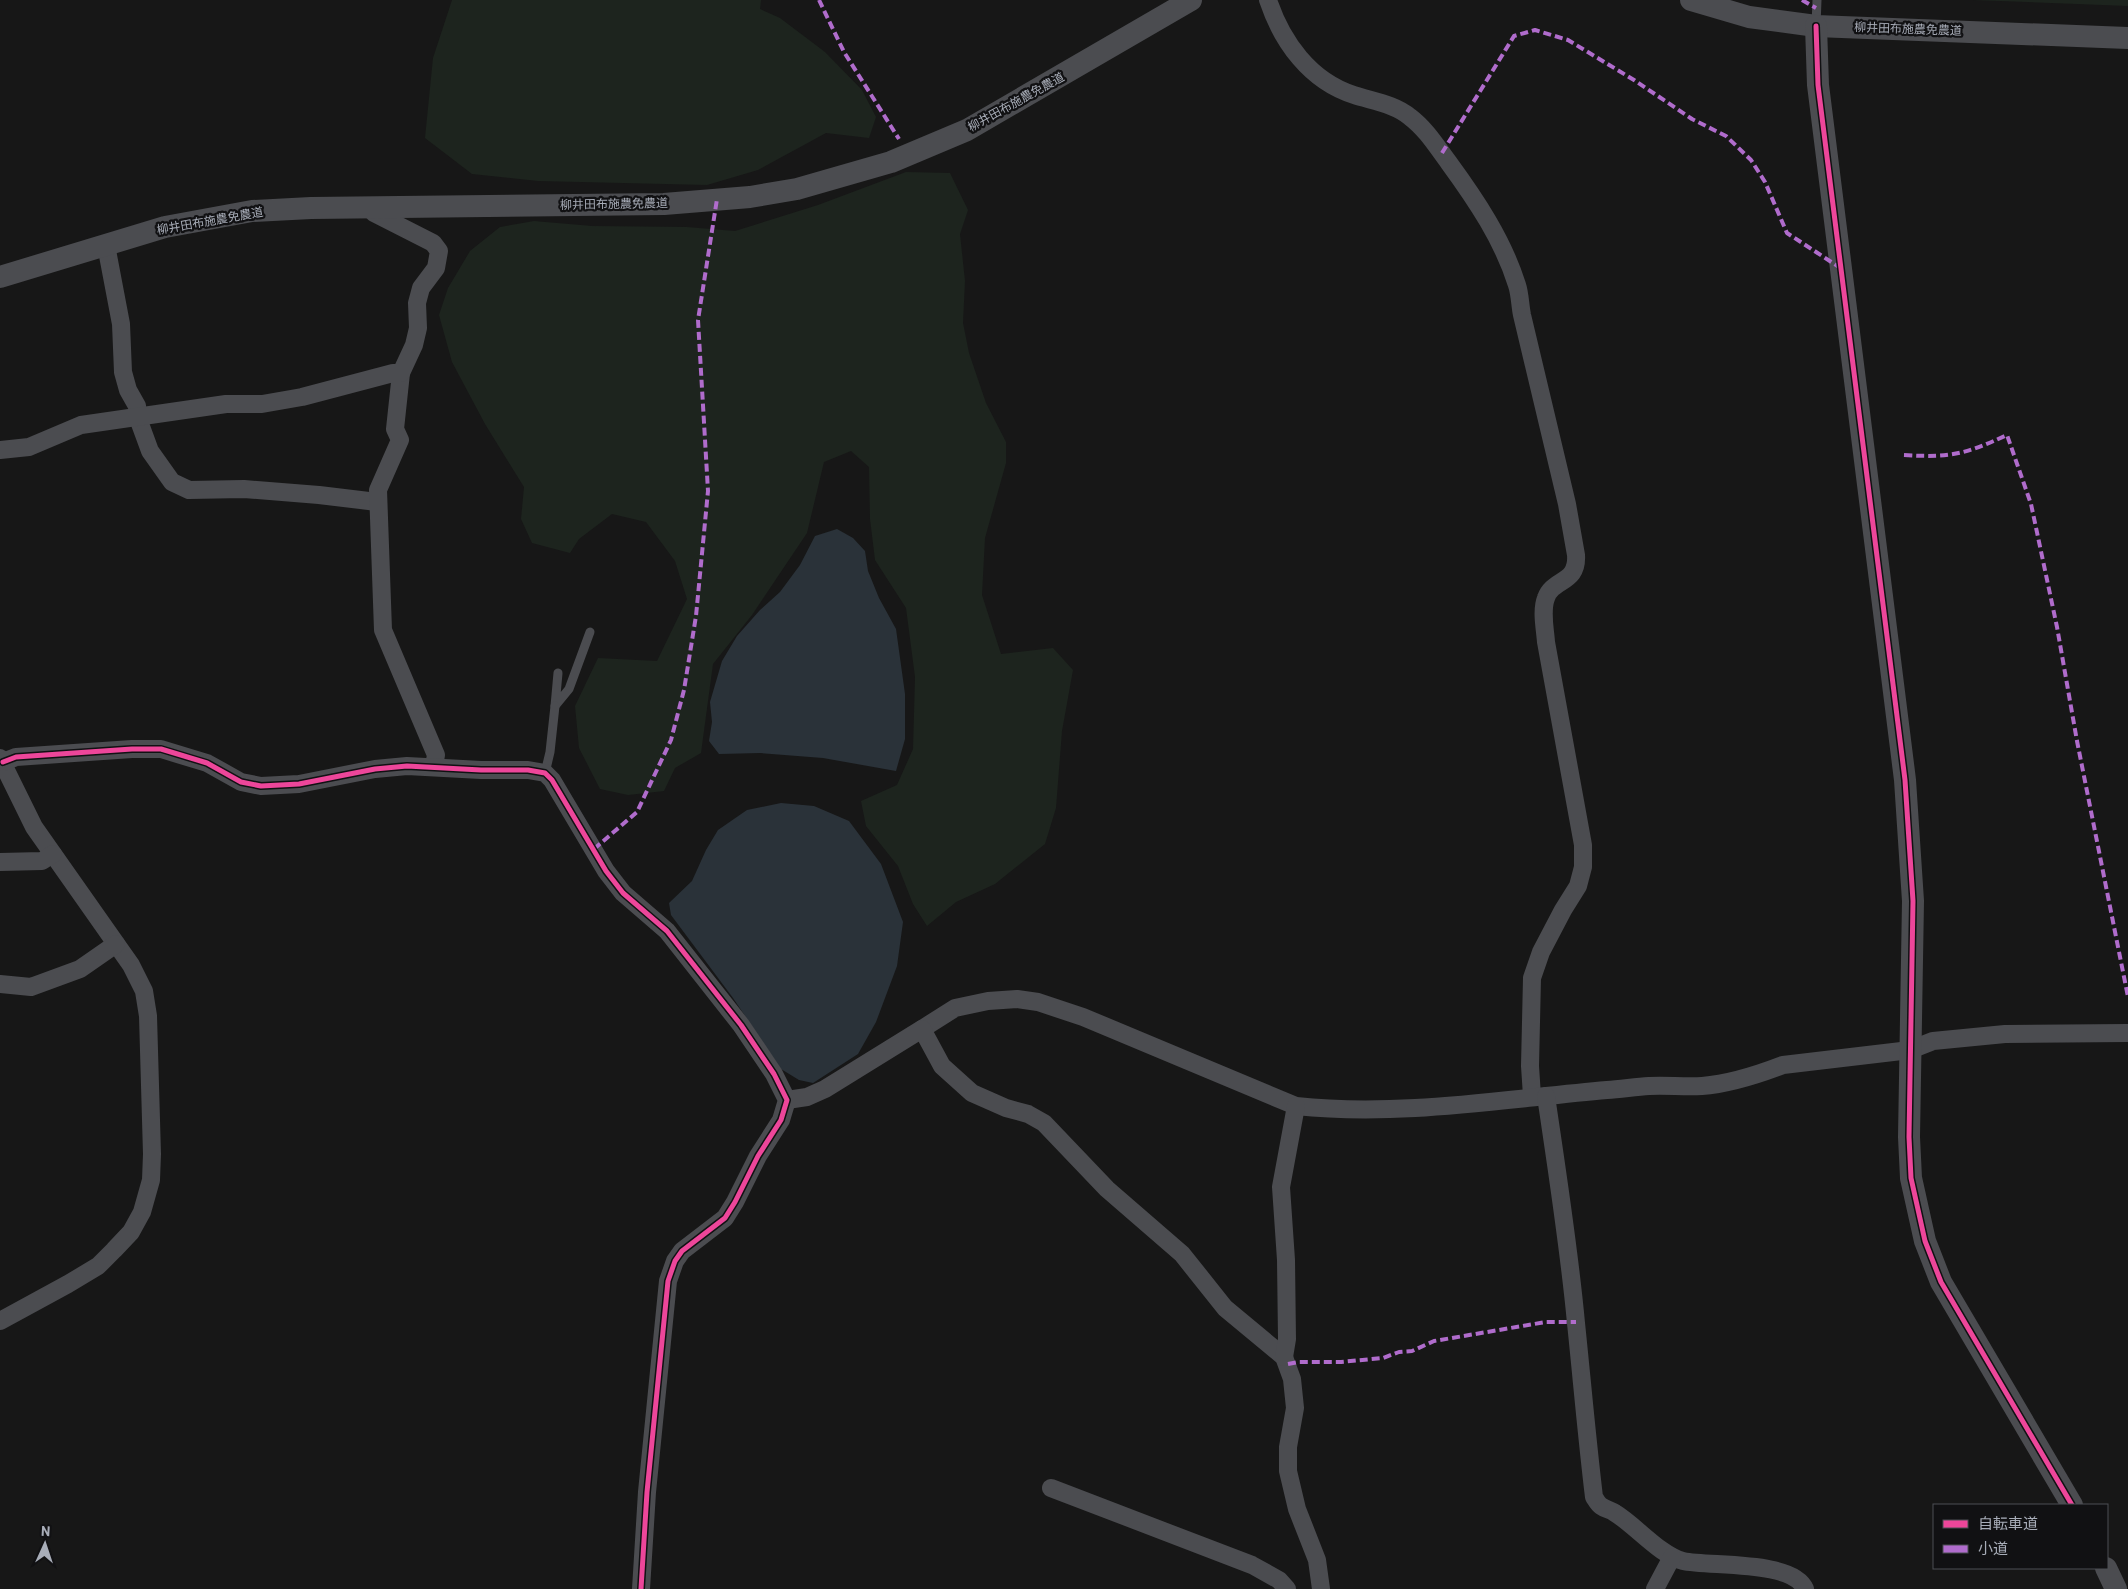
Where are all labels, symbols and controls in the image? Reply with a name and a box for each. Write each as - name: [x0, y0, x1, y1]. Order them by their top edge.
- street label: 柳井田布施農免農道: [1854, 19, 1962, 37]
- street label: 柳井田布施農免農道: [965, 69, 1066, 133]
- street label: 柳井田布施農免農道: [560, 195, 668, 211]
- street label: 柳井田布施農免農道: [155, 204, 264, 236]
- legend: [1933, 1504, 2108, 1569]
- text: 自転車道: [1978, 1514, 2038, 1532]
- north arrow: [20, 1519, 70, 1569]
- text: N: [41, 1522, 51, 1539]
- text: 小道: [1978, 1539, 2008, 1557]

